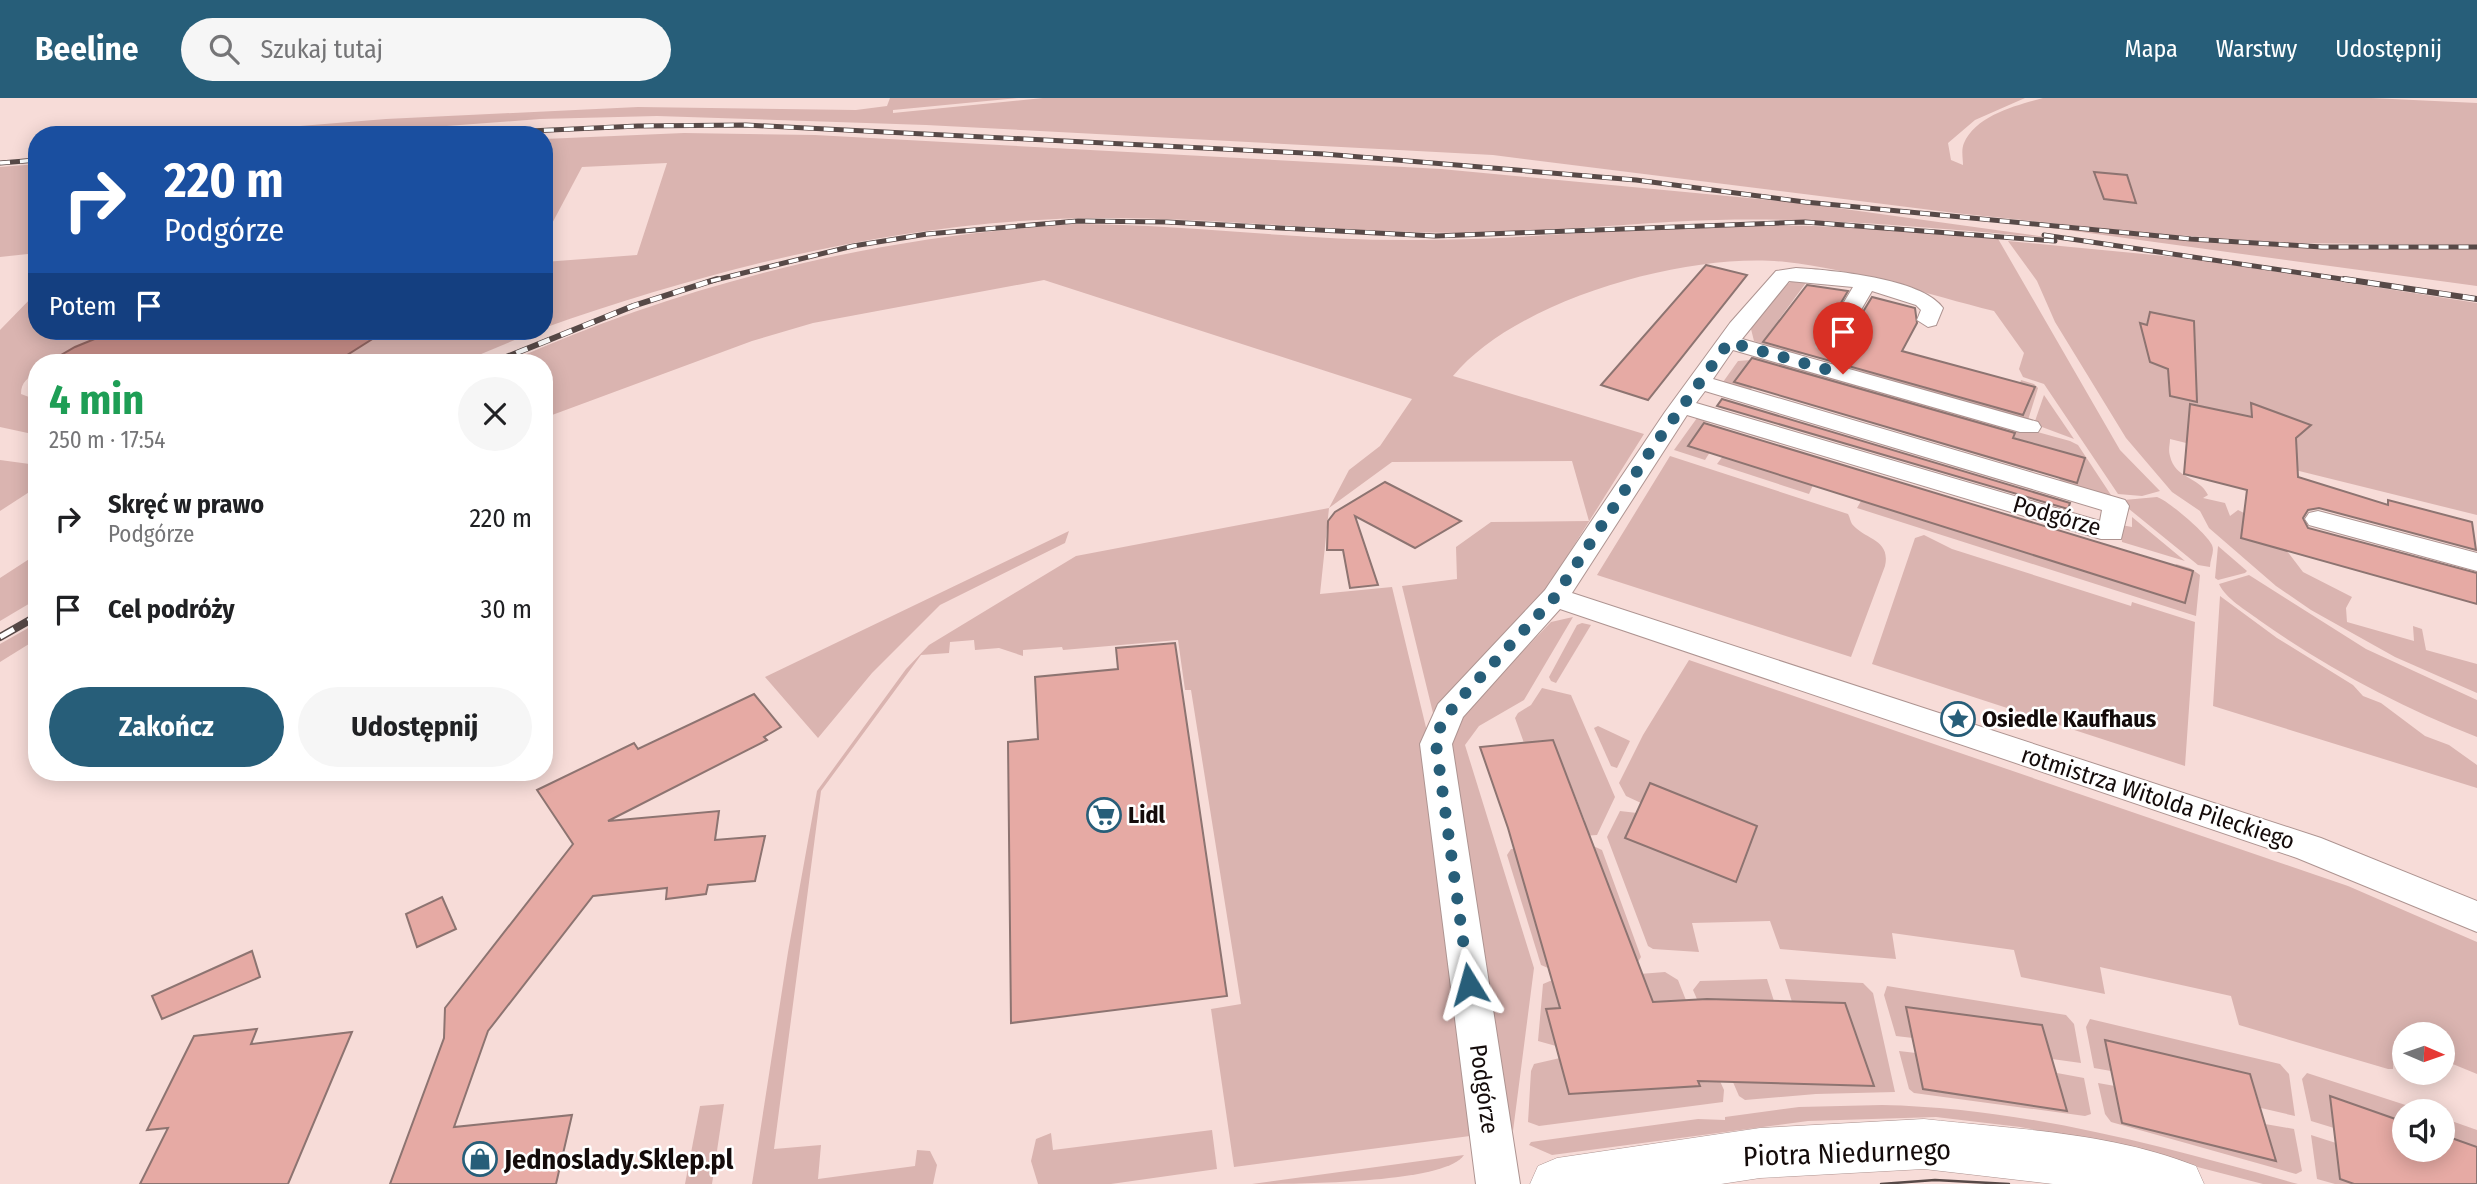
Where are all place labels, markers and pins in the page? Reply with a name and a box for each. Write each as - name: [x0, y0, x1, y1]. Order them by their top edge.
- pin: [1813, 302, 1873, 374]
- place icon: Osiedle Kaufhaus: [1939, 700, 1977, 738]
- place label: Osiedle Kaufhaus: [1982, 705, 2157, 733]
- supermarket icon: Lidl: [1085, 796, 1123, 834]
- place label: Lidl: [1128, 801, 1165, 829]
- shop icon: Jednoslady.Sklep.pl: [461, 1140, 499, 1178]
- place label: Jednoslady.Sklep.pl: [503, 1143, 734, 1176]

